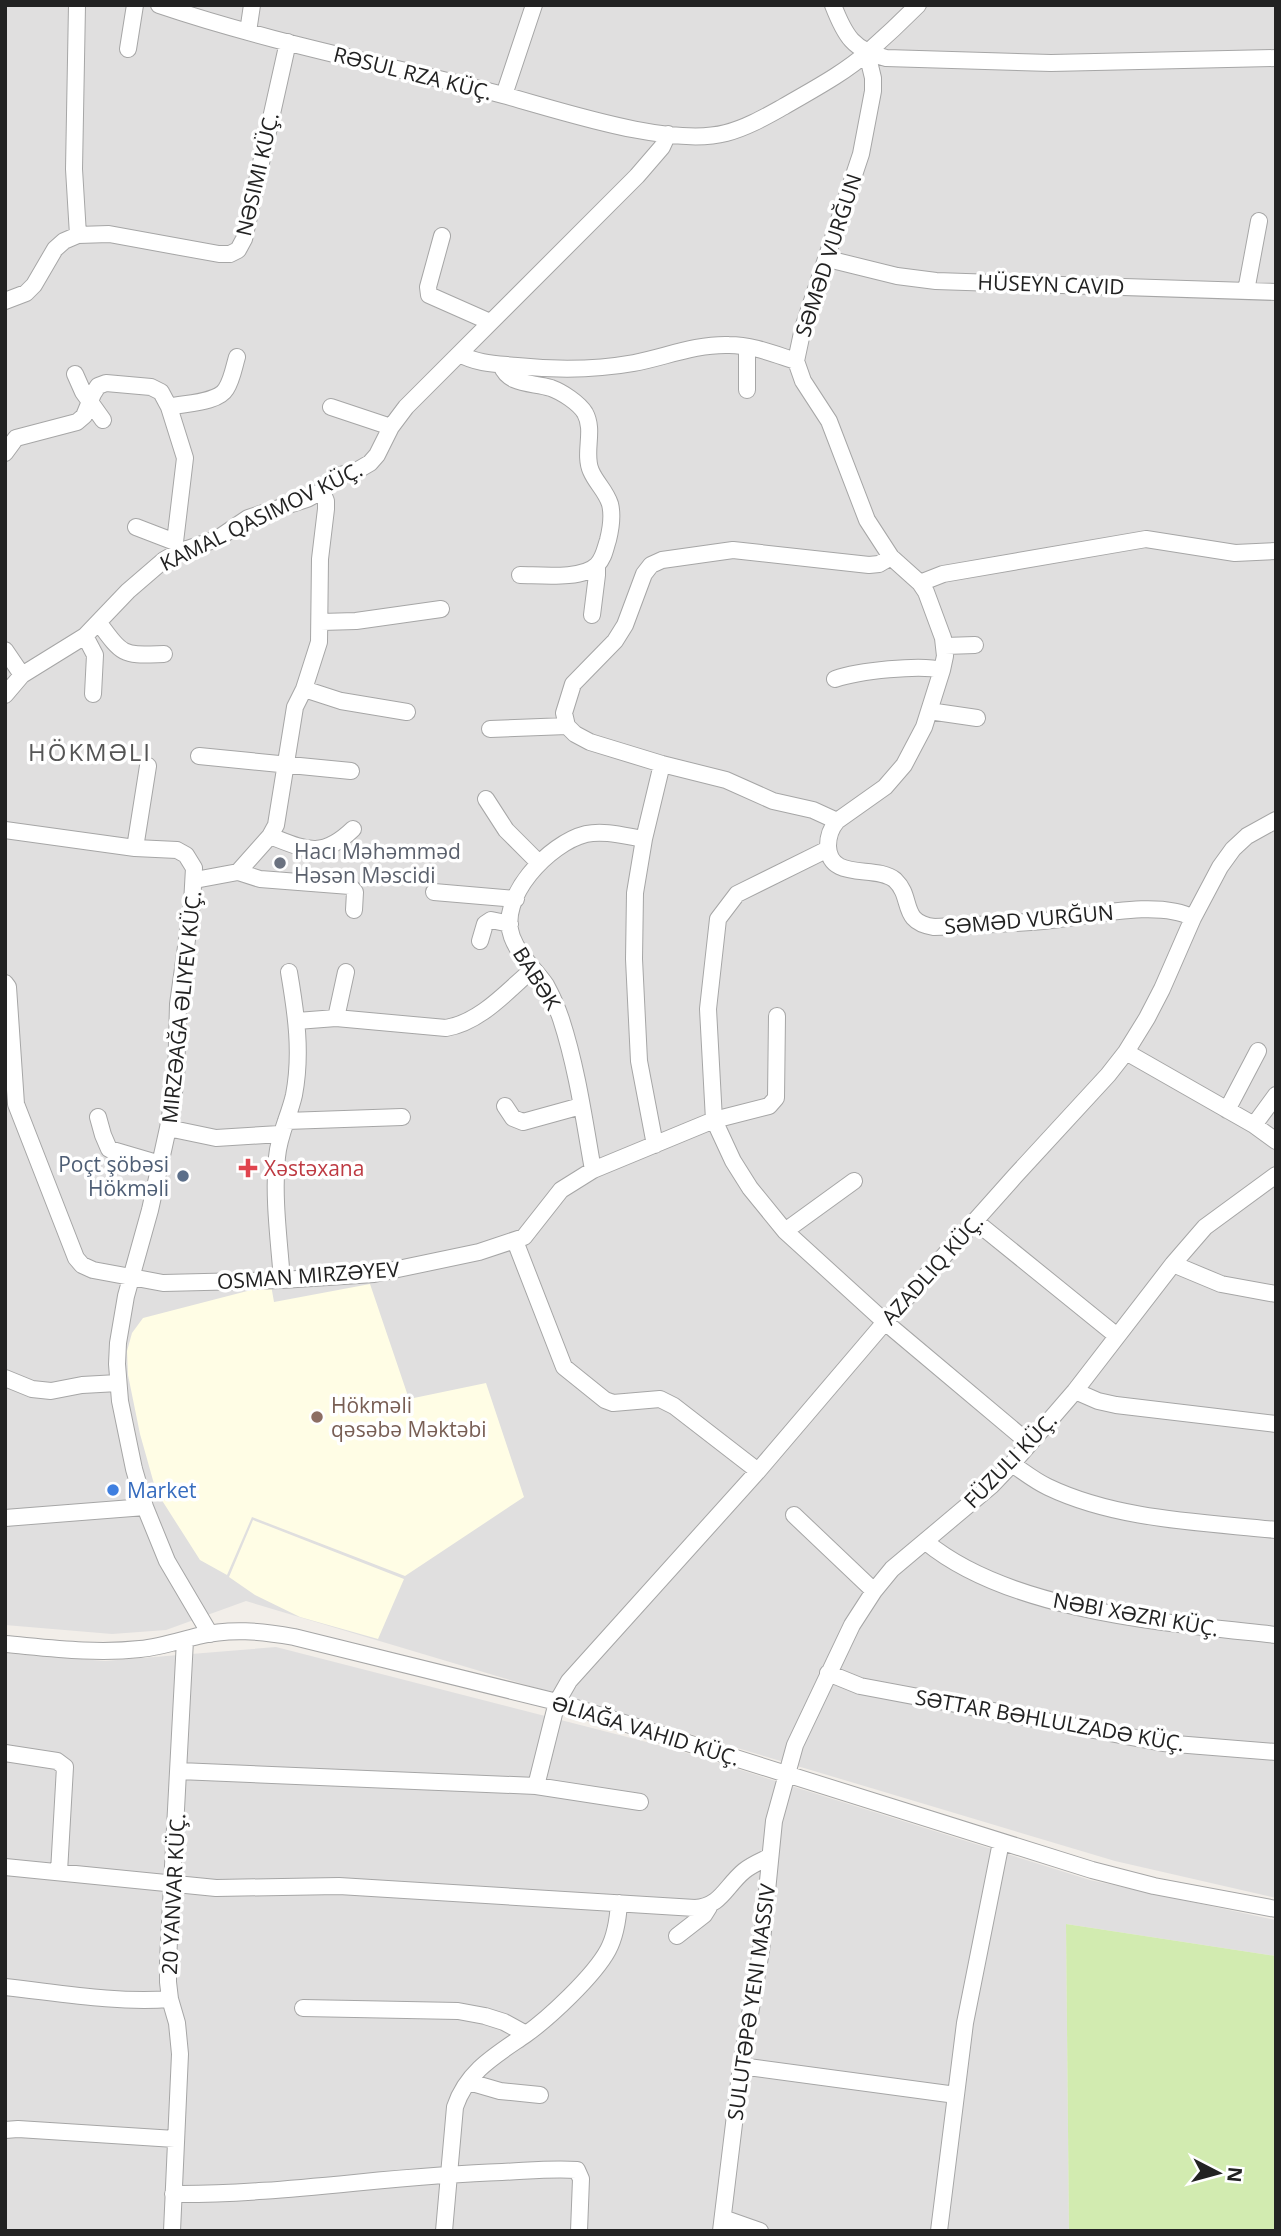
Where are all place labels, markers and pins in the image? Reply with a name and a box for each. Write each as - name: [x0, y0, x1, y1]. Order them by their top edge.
- place label: Hacı Məhəmməd Həsən Məscidi: [294, 837, 461, 889]
- marker: Hacı Məhəmməd Həsən Məscidi: [272, 855, 288, 871]
- place label: Poçt şöbəsi Hökməli: [58, 1150, 169, 1202]
- place label: Xəstəxana: [264, 1154, 364, 1182]
- marker: Xəstəxana: [238, 1158, 258, 1178]
- marker: Poçt şöbəsi Hökməli: [175, 1168, 191, 1184]
- place label: Hökməli qəsəbə Məktəbi: [331, 1391, 487, 1443]
- marker: Hökməli qəsəbə Məktəbi: [309, 1409, 325, 1425]
- place label: Market: [127, 1476, 196, 1504]
- marker: Market: [105, 1482, 121, 1498]

